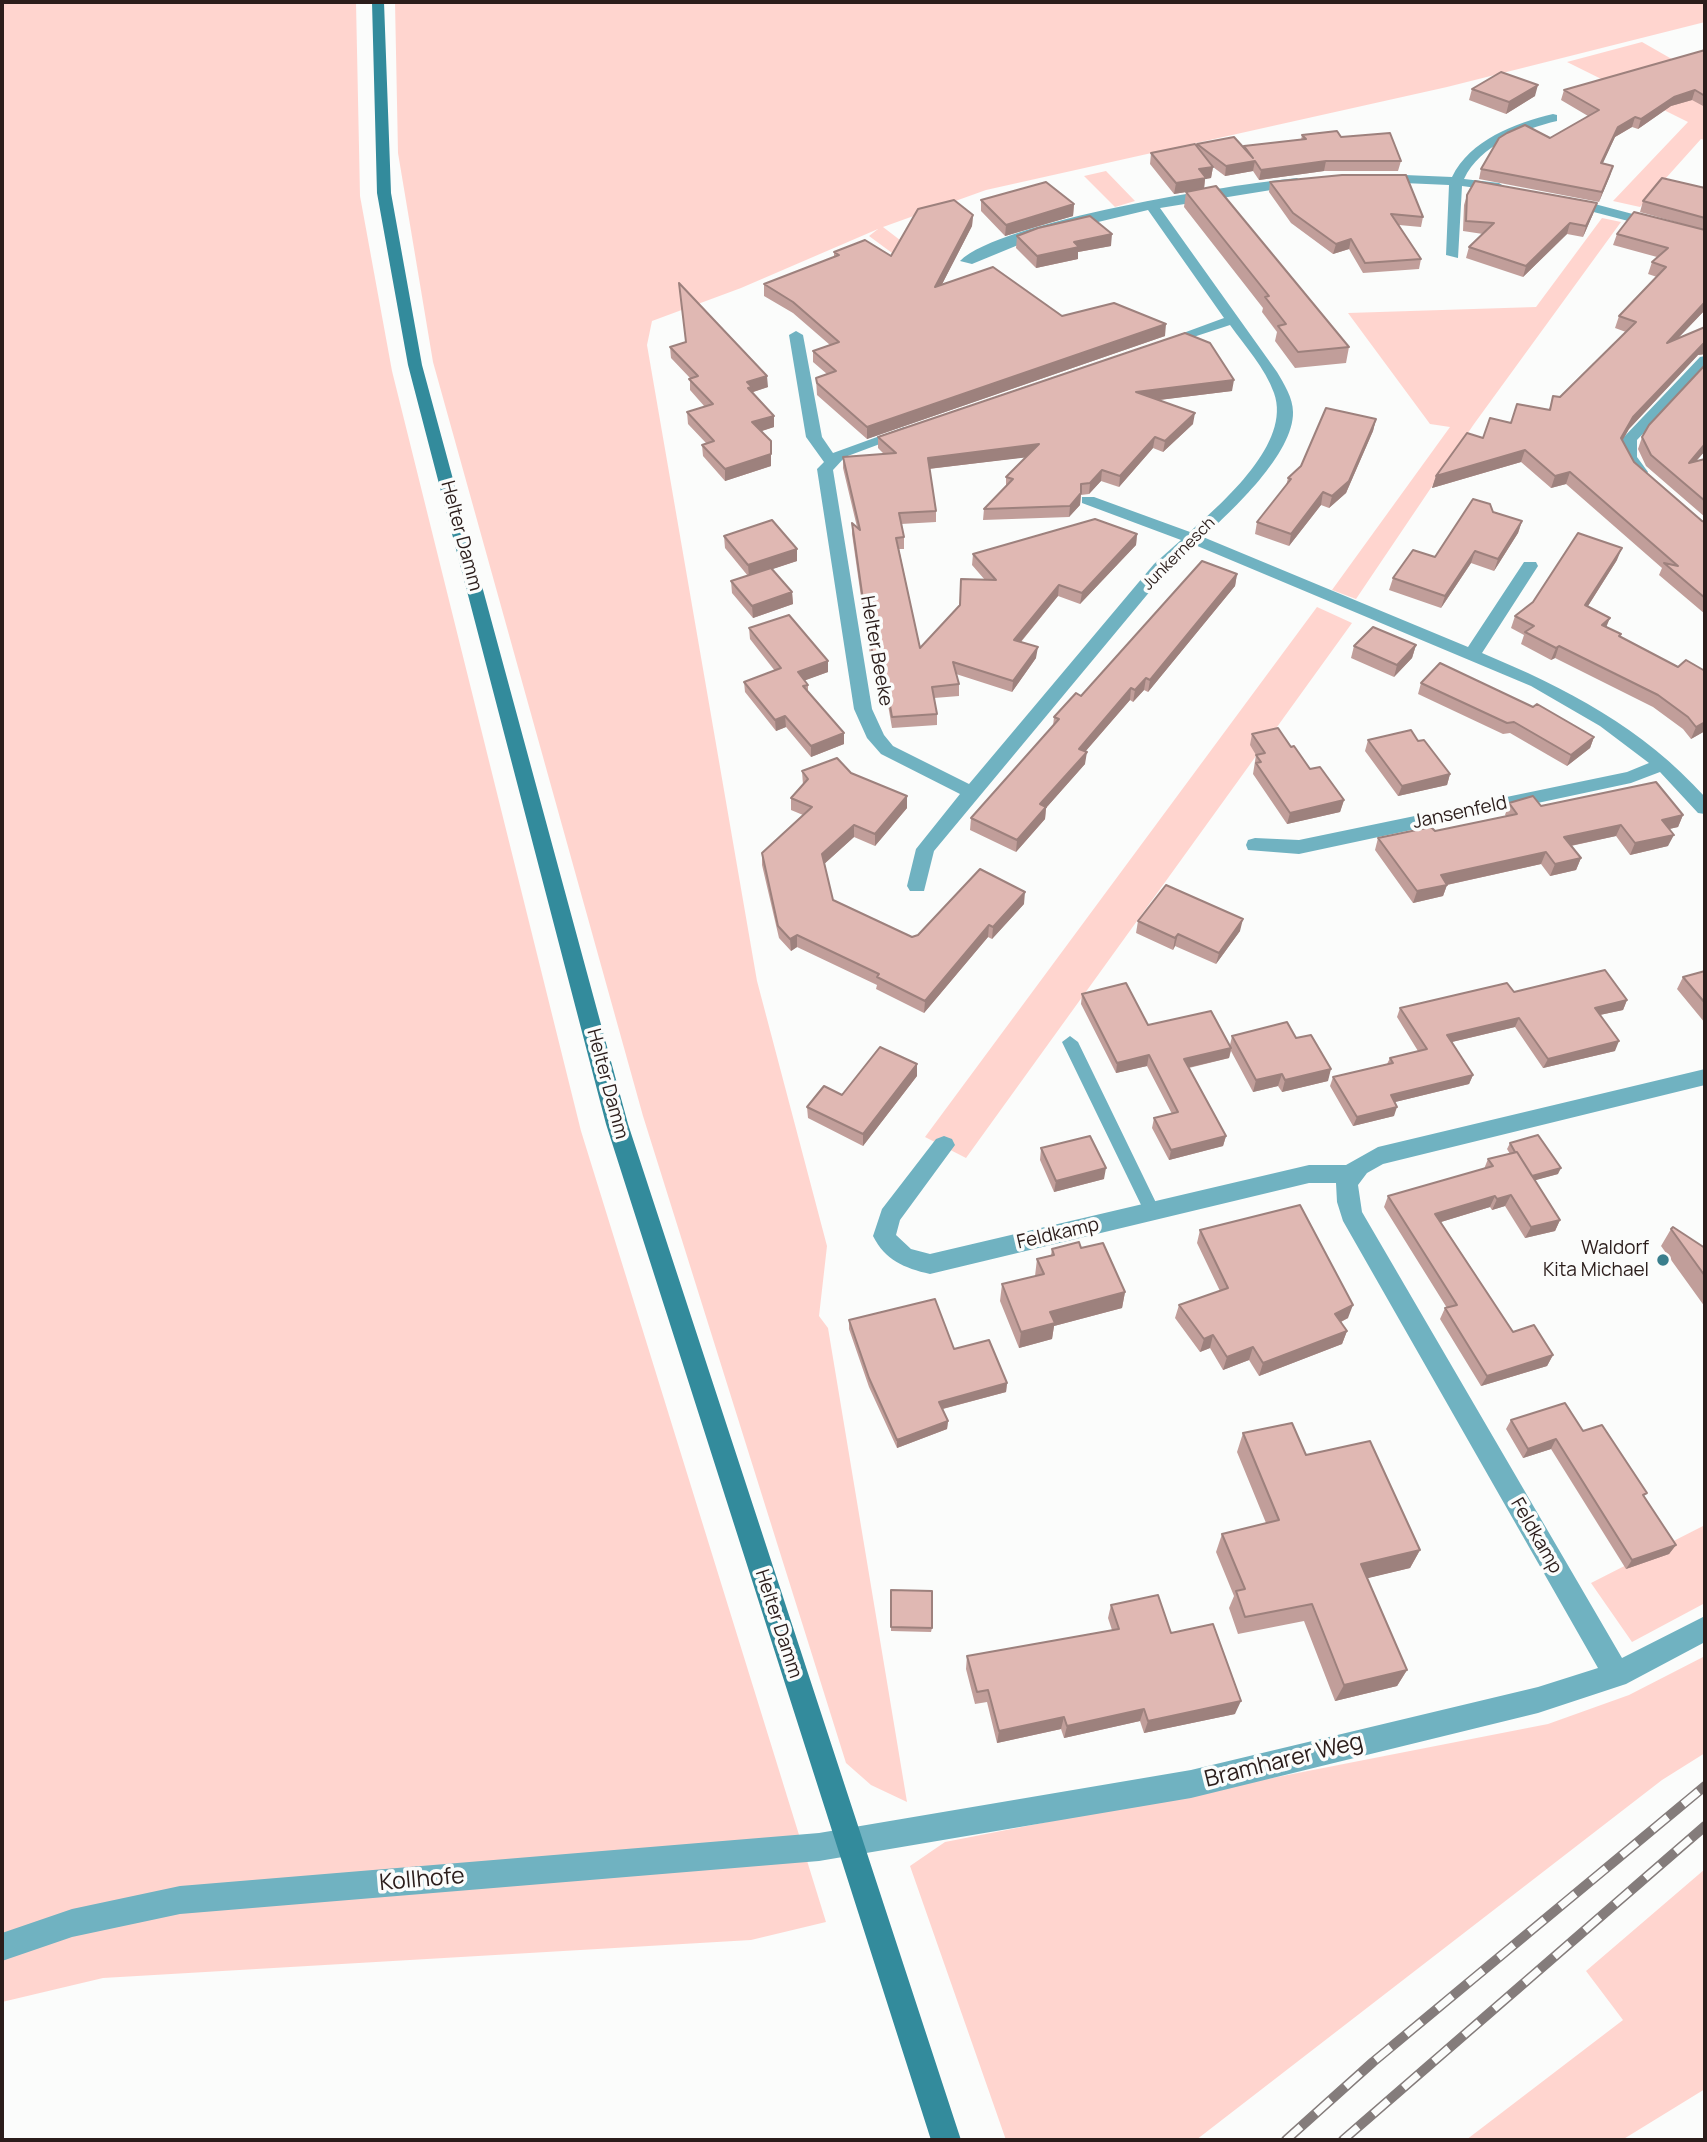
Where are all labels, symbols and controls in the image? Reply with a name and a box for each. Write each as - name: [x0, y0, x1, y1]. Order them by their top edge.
- street label: Helter Damm: [435, 478, 487, 594]
- street label: Junkernesch: [1139, 514, 1219, 594]
- street label: Helter Beeke: [855, 594, 897, 708]
- street label: Jansenfeld: [1411, 792, 1509, 834]
- street label: Helter Damm: [581, 1026, 633, 1142]
- street label: Feldkamp: [1015, 1214, 1101, 1254]
- place label: Waldorf Kita Michael: [1543, 1238, 1649, 1282]
- marker: Waldorf Kita Michael: [1655, 1252, 1671, 1268]
- street label: Feldkamp: [1505, 1494, 1567, 1578]
- street label: Helter Damm: [750, 1567, 806, 1681]
- street label: Bramharer Weg: [1202, 1728, 1366, 1794]
- street label: Kollhofe: [378, 1863, 466, 1897]

